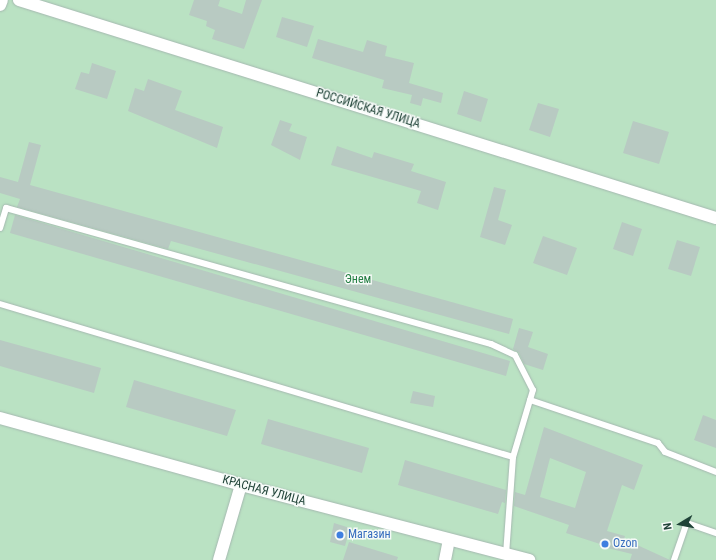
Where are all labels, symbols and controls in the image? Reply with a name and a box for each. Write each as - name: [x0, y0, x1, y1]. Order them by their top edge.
- street label: РОССИЙСКАЯ УЛИЦА: [314, 86, 422, 132]
- park label: Энем: [345, 273, 371, 287]
- street label: КРАСНАЯ УЛИЦА: [221, 473, 307, 509]
- north arrow: [660, 504, 700, 544]
- text: N: [661, 522, 675, 531]
- place label: Магазин: [348, 528, 391, 542]
- marker: Магазин: [335, 530, 345, 540]
- place label: Ozon: [613, 537, 637, 551]
- marker: Ozon: [600, 539, 610, 549]

